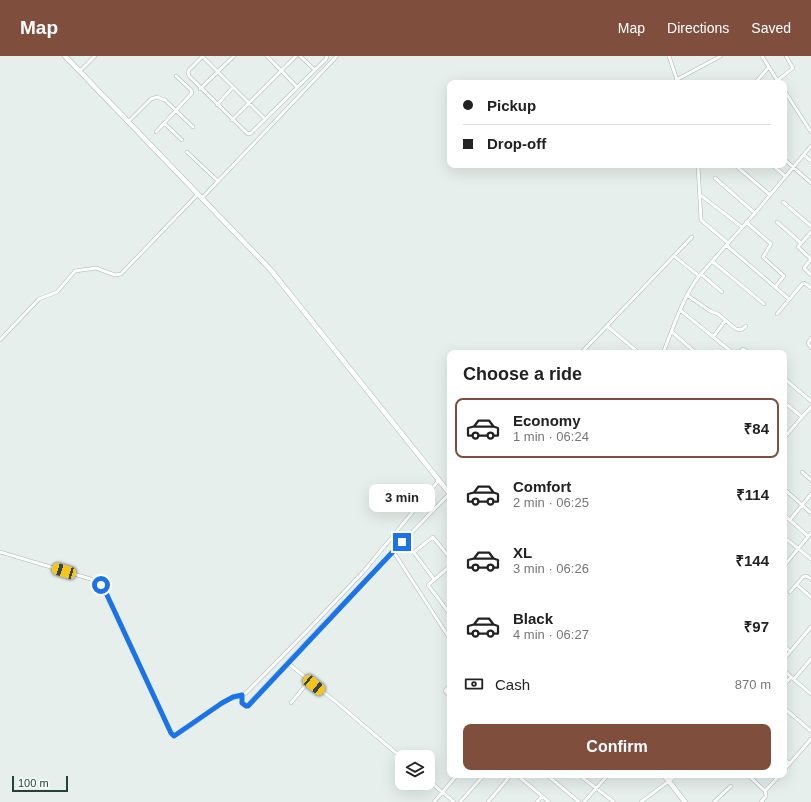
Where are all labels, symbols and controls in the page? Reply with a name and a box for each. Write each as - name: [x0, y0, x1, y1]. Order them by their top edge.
- text: Map: [20, 17, 58, 38]
- text: Map: [618, 20, 645, 36]
- text: Directions: [667, 20, 729, 36]
- text: Saved: [751, 20, 791, 36]
- text: Pickup: [487, 97, 536, 114]
- text: Drop-off: [487, 135, 546, 152]
- text: Choose a ride: [463, 364, 582, 384]
- icon: car: [465, 410, 501, 446]
- text: Economy: [513, 412, 581, 429]
- text: ₹84: [744, 420, 769, 437]
- text: 1 min · 06:24: [513, 429, 589, 444]
- icon: car: [465, 476, 501, 512]
- text: Comfort: [513, 478, 571, 495]
- callout: 3 min: [369, 484, 435, 512]
- text: ₹114: [736, 486, 769, 503]
- text: 3 min: [385, 490, 419, 505]
- text: 2 min · 06:25: [513, 495, 589, 510]
- route end: [393, 533, 411, 551]
- icon: car: [465, 542, 501, 578]
- text: XL: [513, 544, 532, 561]
- text: ₹144: [735, 552, 769, 569]
- text: 3 min · 06:26: [513, 561, 589, 576]
- car: [51, 562, 77, 580]
- route start: [92, 576, 110, 594]
- icon: car: [465, 608, 501, 644]
- text: Black: [513, 610, 553, 627]
- text: ₹97: [744, 618, 769, 635]
- text: 4 min · 06:27: [513, 627, 589, 642]
- car: [301, 673, 327, 697]
- icon: cash: [463, 673, 485, 695]
- text: Cash: [495, 676, 530, 693]
- text: 870 m: [735, 677, 771, 692]
- button: Confirm: [463, 724, 771, 770]
- map controls: [395, 750, 435, 790]
- button: layers: [395, 750, 435, 790]
- scale bar: [12, 774, 68, 793]
- text: 100 m: [18, 777, 49, 789]

